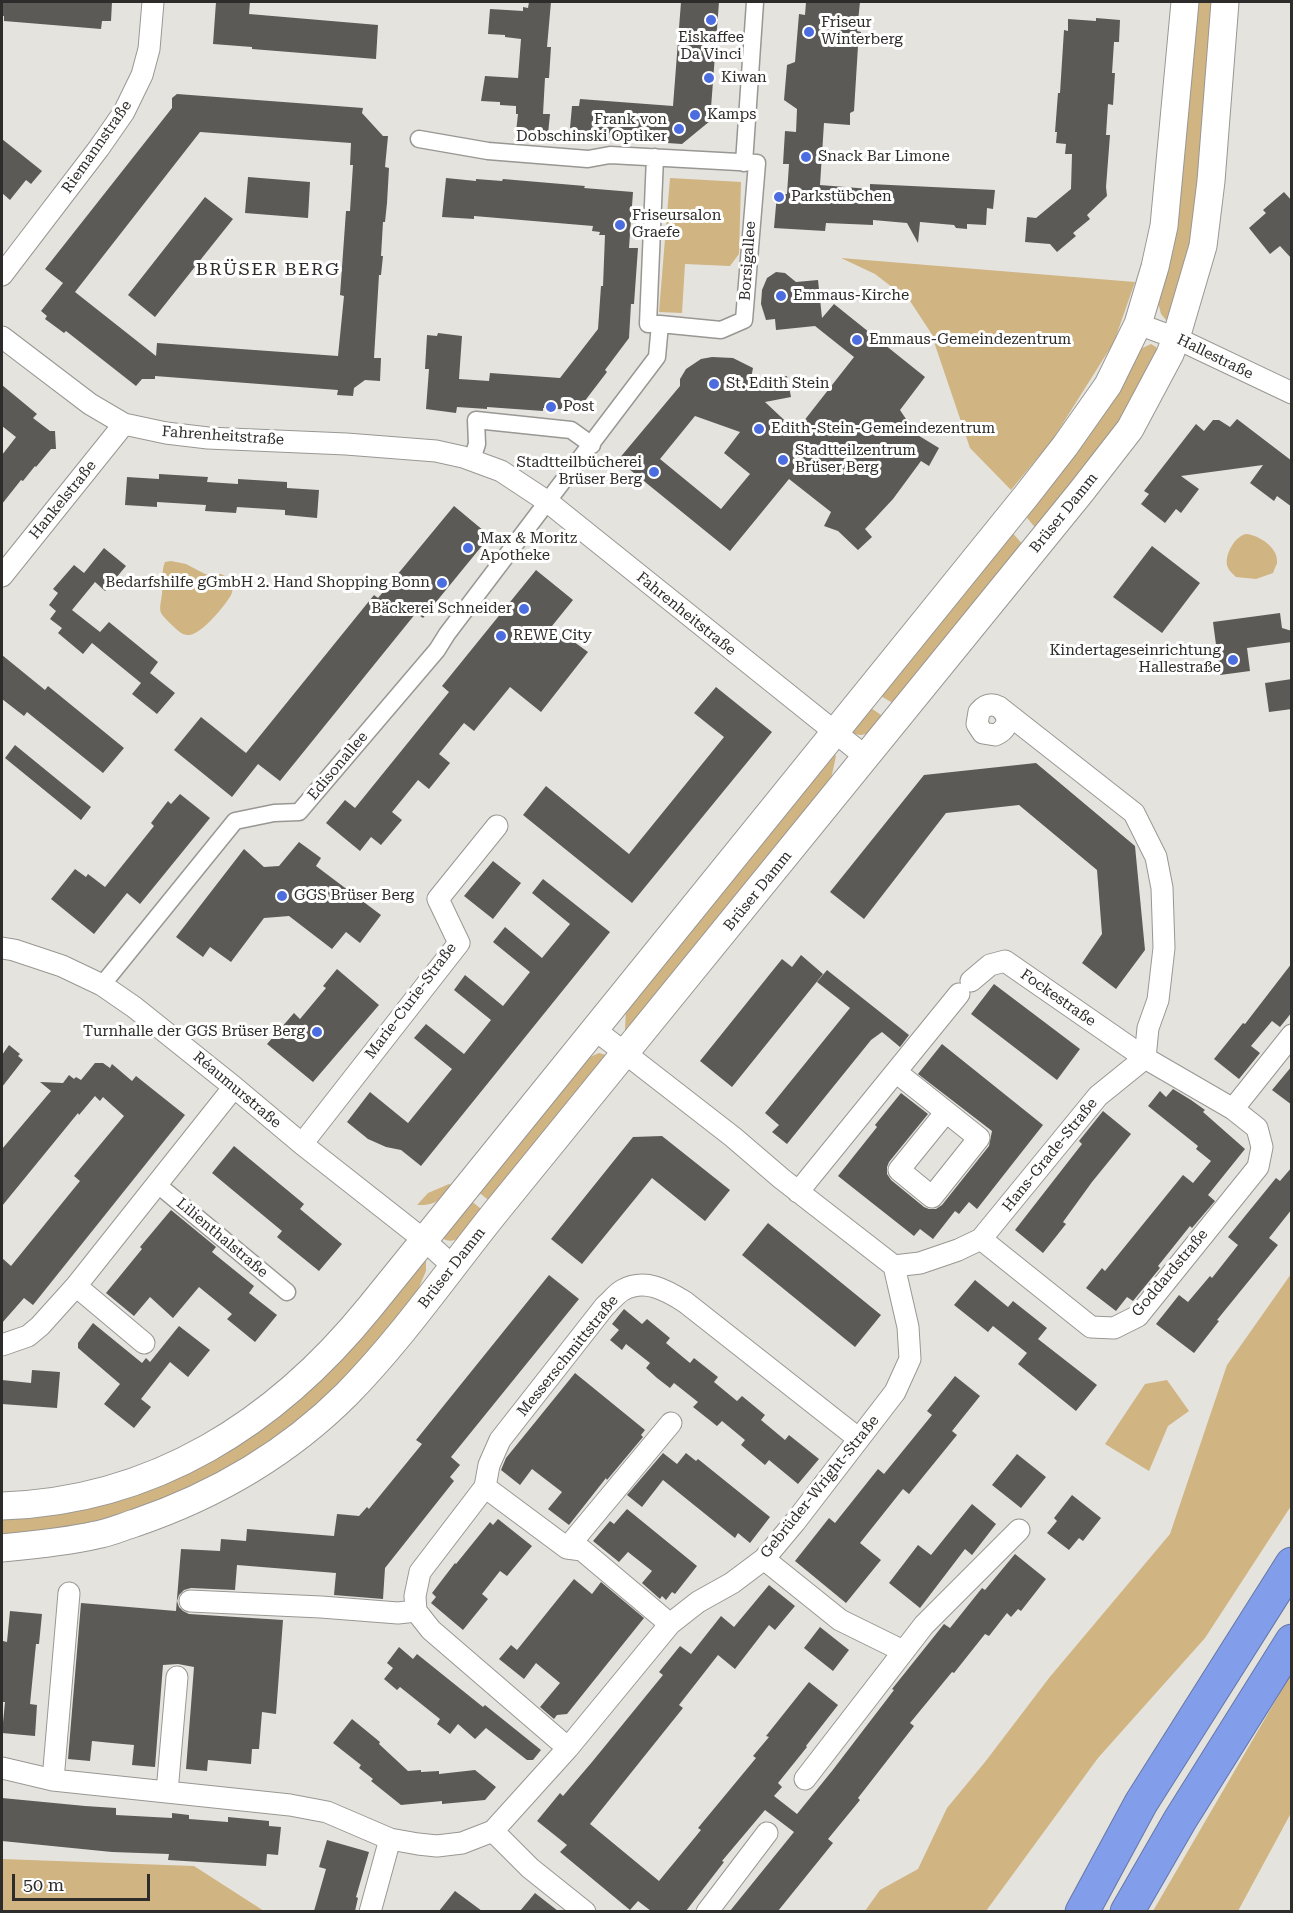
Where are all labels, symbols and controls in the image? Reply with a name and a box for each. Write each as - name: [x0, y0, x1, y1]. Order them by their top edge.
- marker: Eiskaffee Da Vinci: [704, 13, 718, 27]
- place label: Friseur Winterberg: [821, 14, 903, 49]
- marker: Friseur Winterberg: [802, 25, 816, 39]
- place label: Eiskaffee Da Vinci: [678, 29, 744, 64]
- place label: Kiwan: [721, 69, 767, 87]
- marker: Kiwan: [702, 71, 716, 85]
- street label: Riemannstraße: [58, 97, 136, 197]
- place label: Kamps: [707, 106, 756, 124]
- marker: Kamps: [688, 108, 702, 122]
- place label: Frank von Dobschinski Optiker: [516, 111, 667, 146]
- marker: Frank von Dobschinski Optiker: [672, 122, 686, 136]
- place label: Snack Bar Limone: [818, 148, 950, 166]
- marker: Snack Bar Limone: [799, 150, 813, 164]
- place label: Parkstübchen: [791, 188, 892, 206]
- marker: Parkstübchen: [772, 190, 786, 204]
- place label: Friseursalon Graefe: [632, 207, 721, 242]
- marker: Friseursalon Graefe: [613, 218, 627, 232]
- street label: Borsigallee: [736, 221, 760, 301]
- district label: BRÜSER BERG: [196, 259, 340, 281]
- place label: Emmaus-Kirche: [793, 287, 909, 305]
- marker: Emmaus-Kirche: [774, 289, 788, 303]
- place label: Emmaus-Gemeindezentrum: [869, 331, 1071, 349]
- street label: Hallestraße: [1174, 331, 1256, 383]
- marker: Emmaus-Gemeindezentrum: [850, 333, 864, 347]
- place label: St. Edith Stein: [726, 375, 829, 393]
- marker: St. Edith Stein: [707, 377, 721, 391]
- place label: Post: [563, 398, 594, 416]
- marker: Post: [544, 400, 558, 414]
- place label: Edith-Stein-Gemeindezentrum: [771, 420, 995, 438]
- marker: Edith-Stein-Gemeindezentrum: [752, 422, 766, 436]
- street label: Fahrenheitstraße: [161, 423, 285, 449]
- place label: Stadtteilzentrum Brüser Berg: [795, 442, 916, 477]
- marker: Stadtteilzentrum Brüser Berg: [776, 453, 790, 467]
- place label: Stadtteilbücherei Brüser Berg: [516, 454, 642, 489]
- street label: Hankelstraße: [26, 457, 100, 543]
- marker: Stadtteilbücherei Brüser Berg: [647, 465, 661, 479]
- street label: Brüser Damm: [1026, 469, 1102, 557]
- place label: Max & Moritz Apotheke: [480, 530, 577, 565]
- marker: Max & Moritz Apotheke: [461, 541, 475, 555]
- street label: Fahrenheitstraße: [633, 568, 739, 660]
- place label: Bedarfshilfe gGmbH 2. Hand Shopping Bonn: [105, 574, 430, 592]
- marker: Bedarfshilfe gGmbH 2. Hand Shopping Bonn: [435, 576, 449, 590]
- place label: Bäckerei Schneider: [371, 600, 512, 618]
- marker: Bäckerei Schneider: [517, 602, 531, 616]
- place label: REWE City: [513, 627, 592, 645]
- marker: REWE City: [494, 629, 508, 643]
- place label: Kindertageseinrichtung Hallestraße: [1049, 642, 1221, 677]
- marker: Kindertageseinrichtung Hallestraße: [1226, 653, 1240, 667]
- street label: Edisonallee: [304, 728, 372, 804]
- street label: Brüser Damm: [720, 847, 796, 935]
- place label: GGS Brüser Berg: [294, 887, 414, 905]
- marker: GGS Brüser Berg: [275, 889, 289, 903]
- street label: Marie-Curie-Straße: [361, 939, 461, 1063]
- street label: Fockestraße: [1017, 965, 1099, 1031]
- place label: Turnhalle der GGS Brüser Berg: [83, 1023, 305, 1041]
- marker: Turnhalle der GGS Brüser Berg: [310, 1025, 324, 1039]
- street label: Réaumurstraße: [189, 1048, 285, 1132]
- street label: Hans-Grade-Straße: [999, 1095, 1101, 1215]
- street label: Lilienthalstraße: [173, 1194, 271, 1282]
- street label: Brüser Damm: [415, 1224, 489, 1312]
- street label: Goddardstraße: [1128, 1226, 1212, 1320]
- street label: Messerschmittstraße: [514, 1292, 622, 1420]
- street label: Gebrüder-Wright-Straße: [757, 1412, 883, 1562]
- scale bar: [15, 1862, 153, 1900]
- text: 50 m: [23, 1874, 64, 1895]

